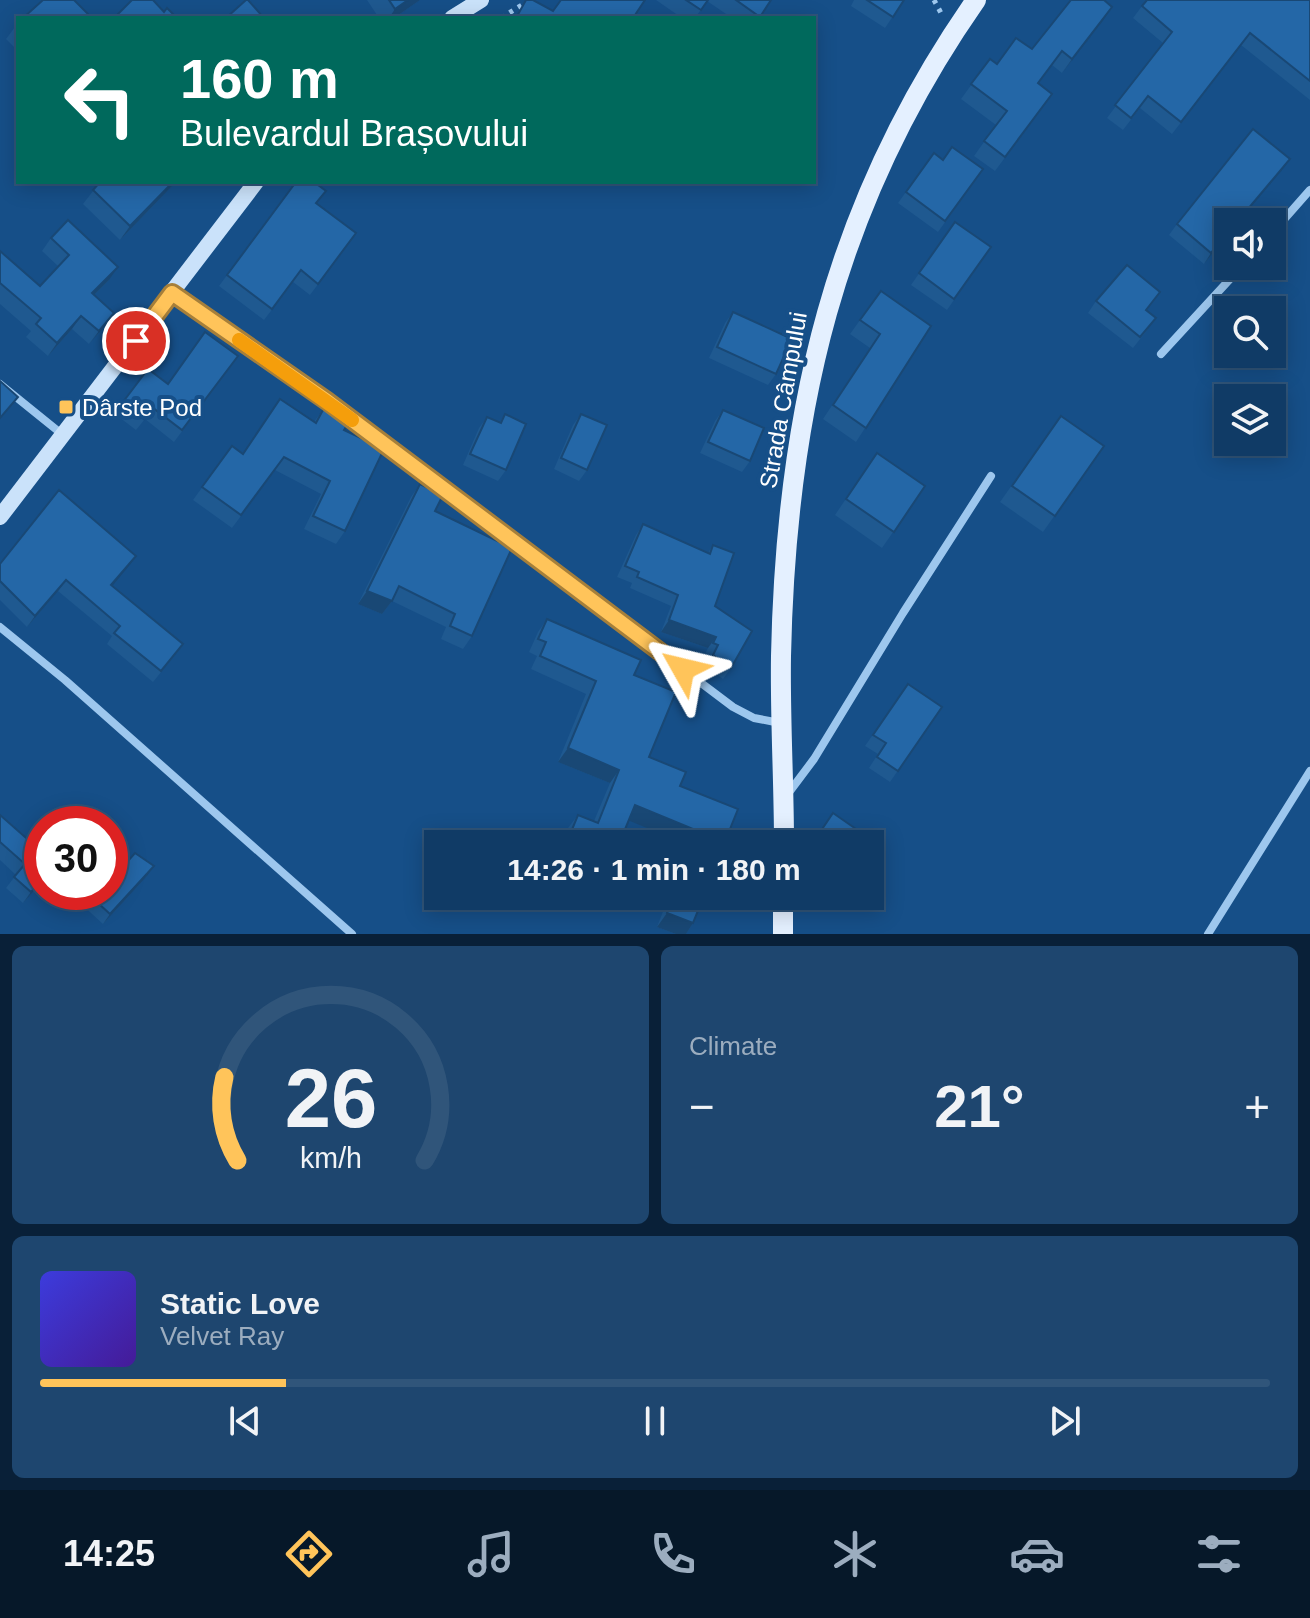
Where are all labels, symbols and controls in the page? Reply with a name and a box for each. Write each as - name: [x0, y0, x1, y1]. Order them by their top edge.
- text: 160 m: [180, 47, 339, 110]
- icon: left: [48, 48, 152, 152]
- text: Bulevardul Brașovului: [180, 113, 528, 154]
- map controls: [1214, 208, 1286, 456]
- button: sound: [1214, 208, 1286, 280]
- button: search: [1214, 296, 1286, 368]
- pin: [102, 307, 170, 375]
- street label: Strada Câmpului: [754, 310, 812, 490]
- icon: arrive: [114, 319, 158, 363]
- button: layers: [1214, 384, 1286, 456]
- place label: Dârste Pod: [82, 394, 202, 421]
- marker: Dârste Pod: [57, 398, 75, 416]
- position arrow: [641, 627, 725, 711]
- speed limit sign: 30: [24, 806, 128, 910]
- text: 14:26 · 1 min · 180 m: [507, 853, 801, 886]
- text: Climate: [689, 1031, 777, 1061]
- text: 26: [284, 1052, 377, 1145]
- text: 21°: [934, 1073, 1025, 1140]
- text: −: [689, 1082, 715, 1131]
- text: +: [1244, 1082, 1270, 1131]
- text: km/h: [300, 1142, 361, 1174]
- text: Static Love: [160, 1287, 320, 1320]
- text: Velvet Ray: [160, 1321, 284, 1351]
- icon: previous: [223, 1399, 267, 1443]
- icon: pause: [633, 1399, 677, 1443]
- icon: next: [1043, 1399, 1087, 1443]
- icon: directions: [281, 1526, 337, 1582]
- icon: music: [463, 1526, 519, 1582]
- icon: phone: [645, 1526, 701, 1582]
- icon: climate: [827, 1526, 883, 1582]
- icon: car: [1009, 1526, 1065, 1582]
- icon: filters: [1191, 1526, 1247, 1582]
- text: 14:25: [63, 1533, 155, 1574]

